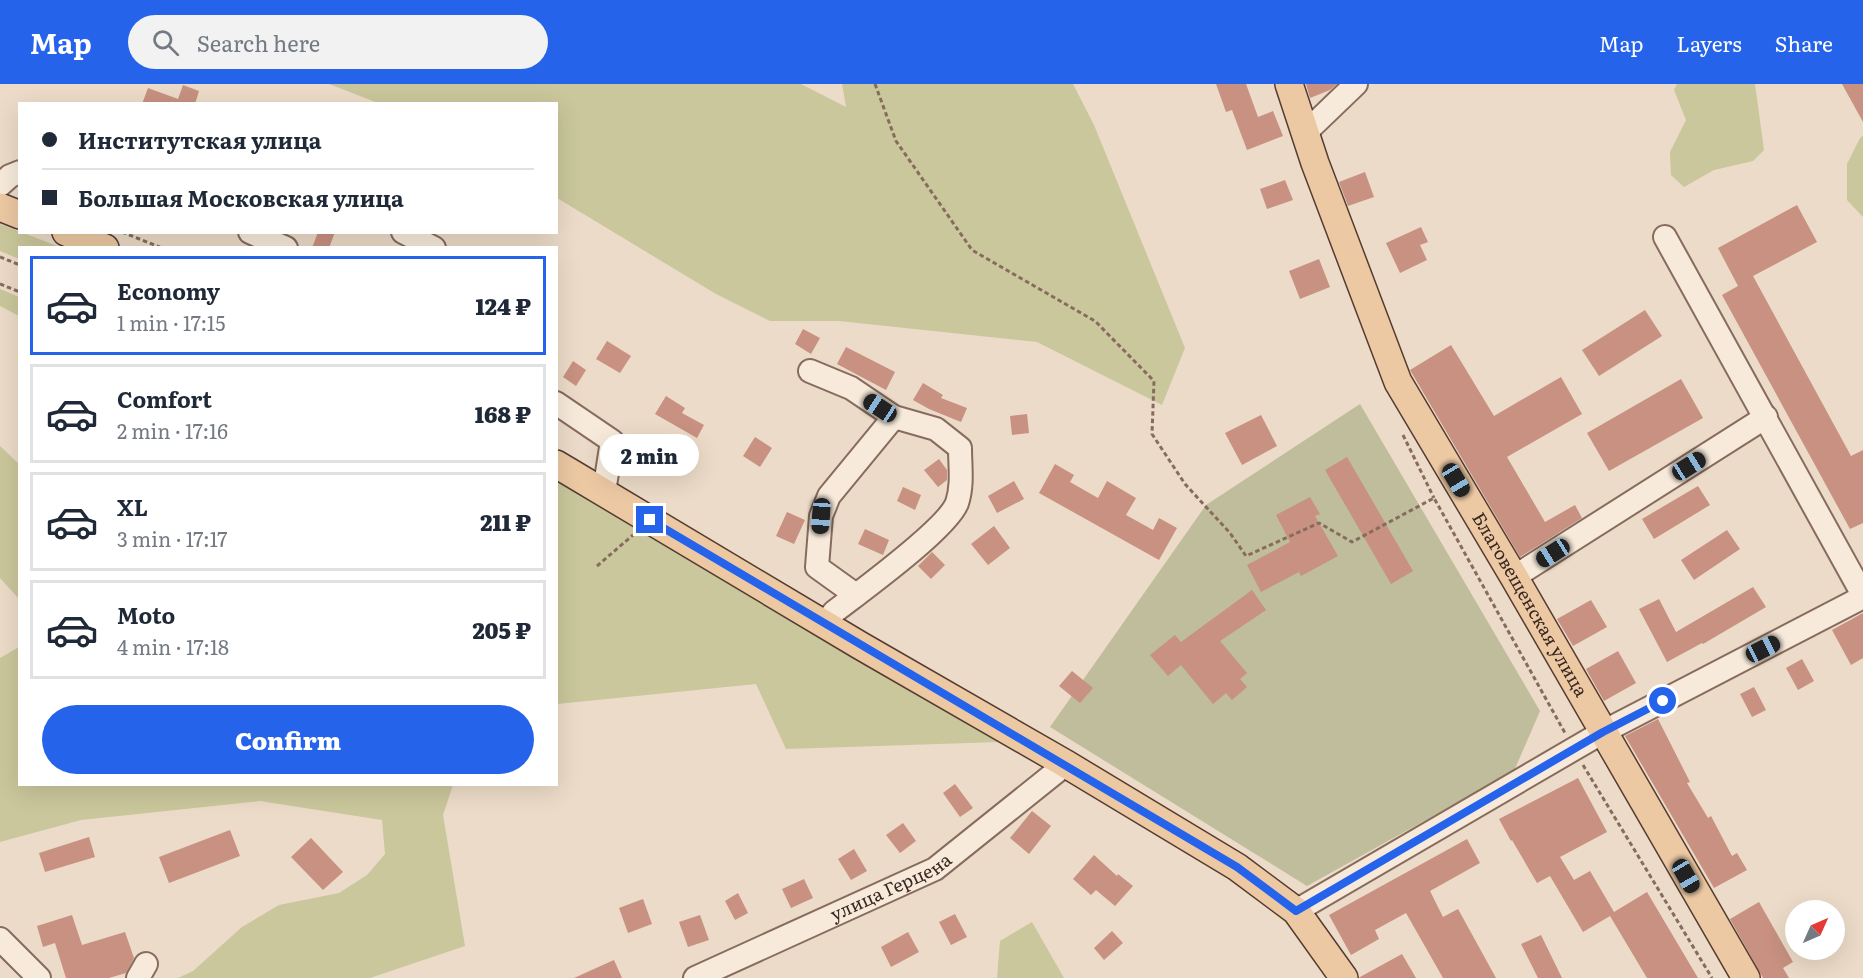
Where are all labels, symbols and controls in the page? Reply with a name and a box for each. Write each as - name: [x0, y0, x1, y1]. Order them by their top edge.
- search box: [128, 15, 548, 69]
- text: Map: [30, 21, 92, 63]
- icon: search: [149, 26, 182, 59]
- text: Search here: [197, 26, 320, 59]
- text: Map: [1599, 27, 1644, 58]
- text: Layers: [1677, 27, 1742, 58]
- text: Share: [1775, 27, 1833, 58]
- text: Институтская улица: [78, 123, 322, 156]
- text: Большая Московская улица: [78, 181, 404, 214]
- text: Economy: [117, 274, 220, 307]
- icon: car: [45, 279, 99, 333]
- text: 124 ₽: [476, 289, 531, 322]
- text: 1 min · 17:15: [117, 307, 225, 337]
- text: Comfort: [117, 382, 212, 415]
- icon: car: [45, 387, 99, 441]
- car: [860, 391, 900, 425]
- text: 168 ₽: [475, 397, 531, 430]
- text: 2 min · 17:16: [117, 415, 228, 445]
- callout: 2 min: [600, 433, 700, 475]
- text: 2 min: [621, 440, 678, 470]
- car: [1669, 449, 1709, 483]
- car: [1439, 460, 1473, 500]
- text: XL: [117, 490, 148, 523]
- icon: car: [45, 495, 99, 549]
- car: [811, 497, 831, 535]
- text: 211 ₽: [480, 505, 531, 538]
- route end: [636, 506, 663, 533]
- street label: Благовещенская улица: [1466, 506, 1596, 702]
- text: 3 min · 17:17: [117, 523, 227, 553]
- car: [1533, 536, 1573, 570]
- text: Moto: [117, 598, 175, 631]
- icon: car: [45, 603, 99, 657]
- text: 205 ₽: [472, 613, 531, 646]
- text: 4 min · 17:18: [117, 631, 229, 661]
- car: [1743, 633, 1783, 665]
- route start: [1649, 687, 1676, 714]
- button: Confirm: [42, 705, 534, 774]
- street label: улица Герцена: [825, 846, 957, 927]
- car: [1669, 856, 1703, 896]
- north arrow: [1785, 900, 1845, 960]
- map controls: [1785, 900, 1845, 960]

